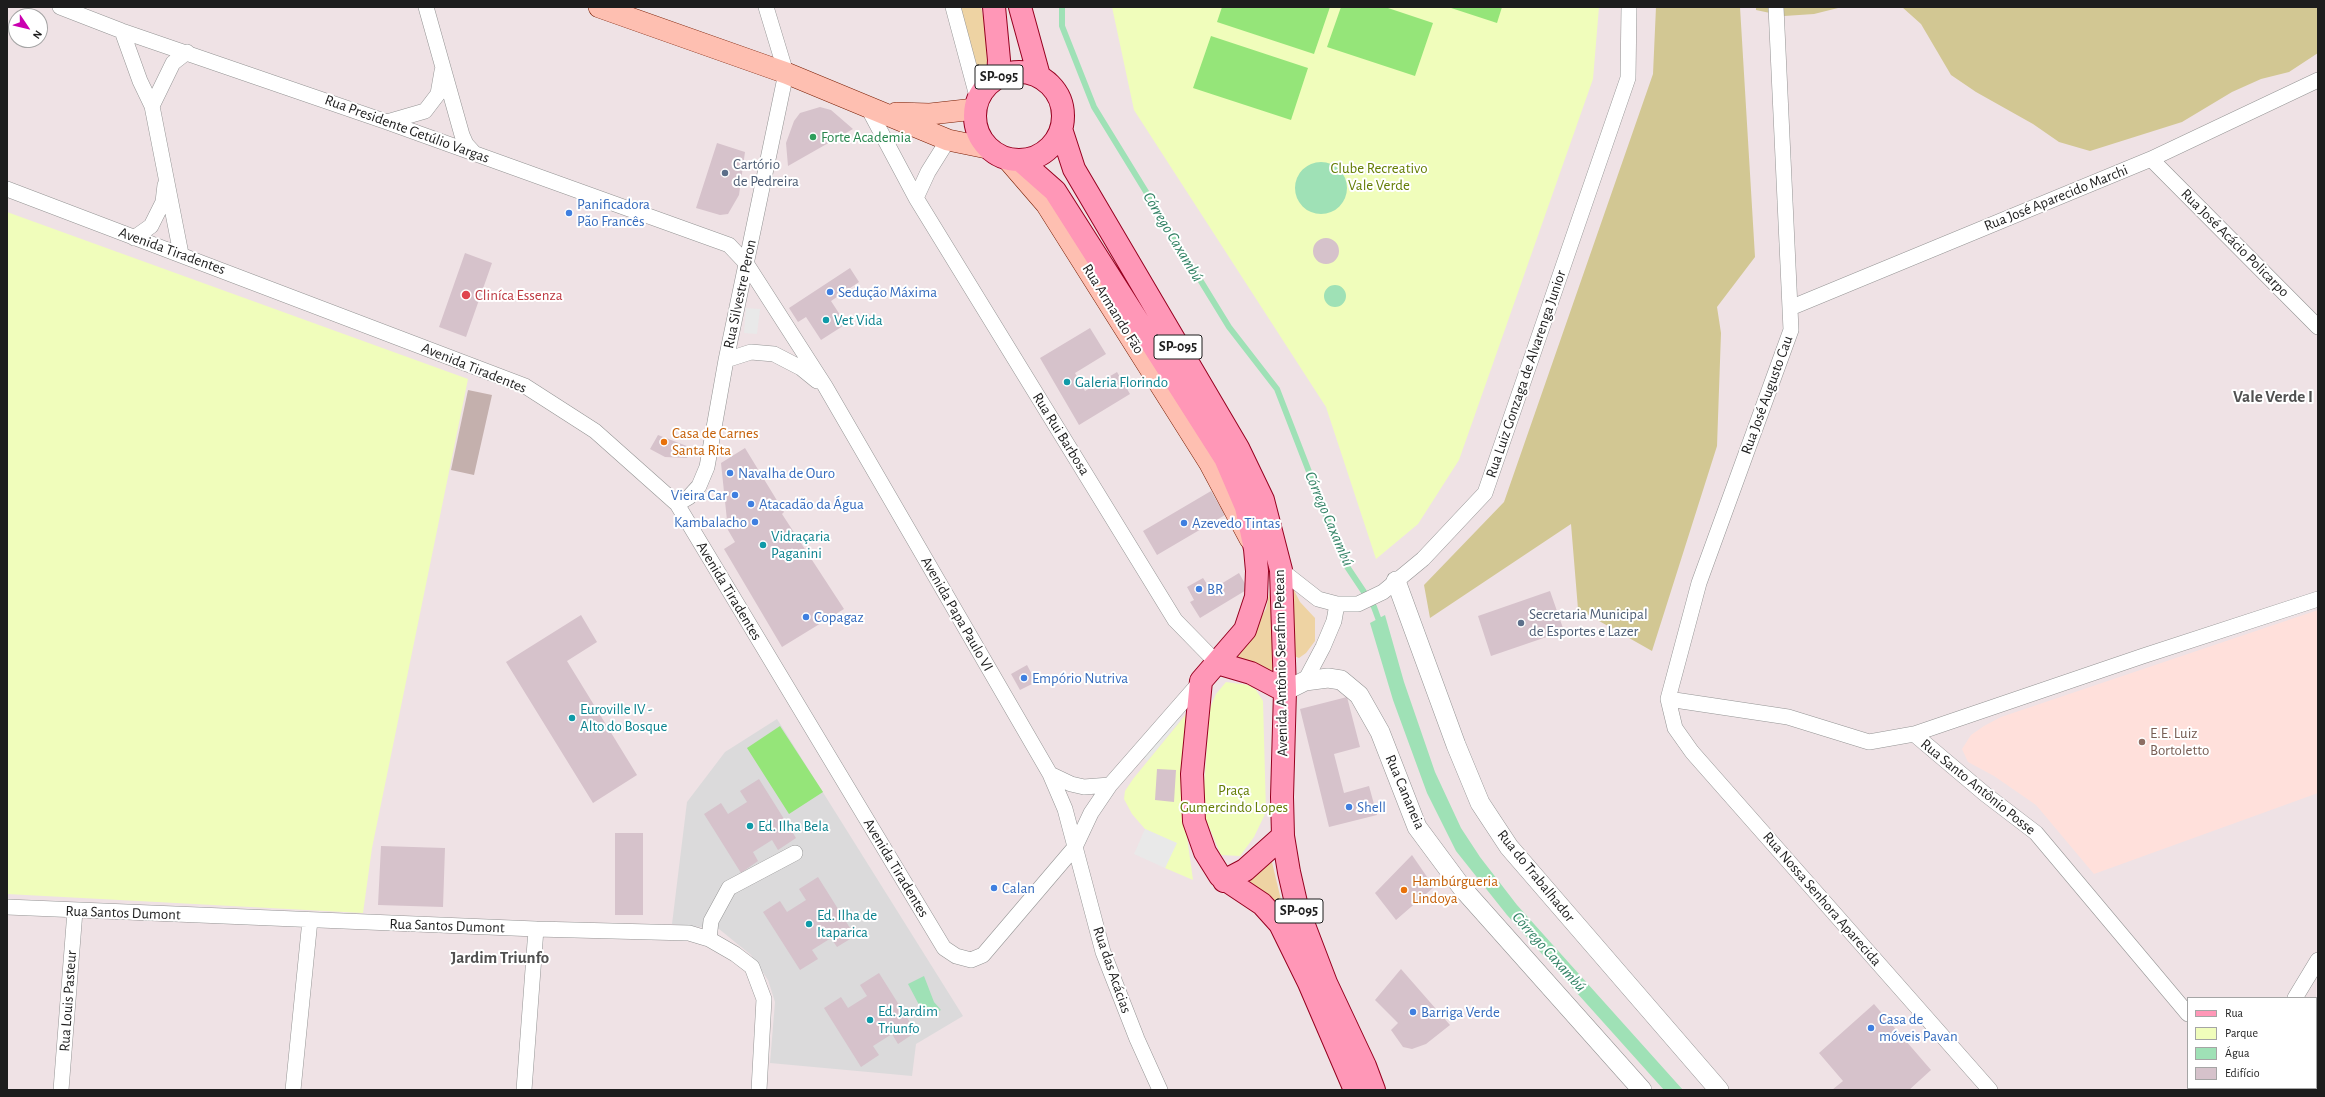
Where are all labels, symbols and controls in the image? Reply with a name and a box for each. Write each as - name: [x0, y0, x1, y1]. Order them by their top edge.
- north arrow: [8, 8, 48, 48]
- text: N: [31, 28, 44, 41]
- road number: SP-095: [975, 65, 1023, 89]
- street label: Rua Presidente Getúlio Vargas: [322, 91, 492, 167]
- place label: Forte Academia: [821, 128, 911, 146]
- marker: Forte Academia: [808, 132, 818, 142]
- place label: Cartório de Pedreira: [733, 155, 799, 190]
- park label: Clube Recreativo Vale Verde: [1330, 159, 1428, 194]
- street label: Rua José Aparecido Marchi: [1981, 161, 2131, 235]
- marker: Cartório de Pedreira: [720, 168, 730, 178]
- street label: Rua José Acácio Policarpo: [2177, 185, 2293, 301]
- water label: Córrego Caxambú: [1139, 189, 1207, 285]
- place label: Panificadora Pão Francês: [577, 195, 650, 230]
- marker: Panificadora Pão Francês: [564, 208, 574, 218]
- street label: Avenida Tiradentes: [116, 223, 228, 279]
- street label: Rua Silvestre Peron: [720, 238, 760, 350]
- street label: Rua Armando Fão: [1078, 261, 1148, 357]
- street label: Rua Luiz Gonzaga de Alvarenga Junior: [1482, 268, 1570, 480]
- place label: Sedução Máxima: [838, 283, 937, 301]
- place label: Cliníca Essenza: [475, 286, 563, 304]
- marker: Sedução Máxima: [825, 287, 835, 297]
- marker: Cliníca Essenza: [460, 289, 472, 301]
- place label: Vet Vida: [834, 311, 883, 329]
- marker: Vet Vida: [821, 315, 831, 325]
- street label: Rua José Augusto Cau: [1737, 333, 1797, 457]
- road number: SP-095: [1154, 335, 1202, 359]
- street label: Avenida Tiradentes: [419, 339, 529, 397]
- place label: Galeria Florindo: [1075, 373, 1168, 391]
- marker: Galeria Florindo: [1062, 377, 1072, 387]
- district label: Vale Verde I: [2233, 387, 2313, 407]
- street label: Rua Rui Barbosa: [1028, 389, 1094, 479]
- place label: Casa de Carnes Santa Rita: [672, 424, 758, 459]
- marker: Casa de Carnes Santa Rita: [659, 437, 669, 447]
- place label: Navalha de Ouro: [738, 464, 835, 482]
- marker: Navalha de Ouro: [725, 468, 735, 478]
- water label: Córrego Caxambú: [1300, 469, 1358, 569]
- place label: Vieira Car: [671, 486, 727, 504]
- marker: Vieira Car: [730, 490, 740, 500]
- place label: Atacadão da Água: [759, 495, 864, 513]
- marker: Atacadão da Água: [746, 499, 756, 509]
- place label: Kambalacho: [674, 513, 747, 531]
- place label: Azevedo Tintas: [1192, 514, 1280, 532]
- marker: Kambalacho: [750, 517, 760, 527]
- marker: Azevedo Tintas: [1179, 518, 1189, 528]
- place label: Vidraçaria Paganini: [771, 527, 830, 562]
- street label: Avenida Tiradentes: [692, 538, 766, 644]
- marker: Vidraçaria Paganini: [758, 540, 768, 550]
- street label: Avenida Papa Paulo VI: [917, 553, 997, 675]
- street label: Avenida Antônio Serafim Petean: [1270, 569, 1292, 757]
- place label: BR: [1207, 580, 1223, 598]
- marker: BR: [1194, 584, 1204, 594]
- place label: Secretaria Municipal de Esportes e Lazer: [1529, 605, 1648, 640]
- place label: Copagaz: [814, 608, 864, 626]
- marker: Copagaz: [801, 612, 811, 622]
- marker: Secretaria Municipal de Esportes e Lazer: [1516, 618, 1526, 628]
- place label: Empório Nutriva: [1032, 669, 1128, 687]
- marker: Empório Nutriva: [1019, 673, 1029, 683]
- place label: Euroville IV - Alto do Bosque: [580, 700, 667, 735]
- marker: Euroville IV - Alto do Bosque: [567, 713, 577, 723]
- place label: E.E. Luiz Bortoletto: [2150, 724, 2209, 759]
- street label: Rua Santo Antônio Posse: [1917, 735, 2039, 839]
- marker: E.E. Luiz Bortoletto: [2137, 737, 2147, 747]
- street label: Rua Cananeia: [1381, 752, 1429, 832]
- park label: Praça Gumercindo Lopes: [1180, 781, 1288, 816]
- place label: Shell: [1357, 798, 1386, 816]
- marker: Shell: [1344, 802, 1354, 812]
- street label: Avenida Tiradentes: [859, 815, 933, 921]
- place label: Ed. Ilha Bela: [758, 817, 829, 835]
- marker: Ed. Ilha Bela: [745, 821, 755, 831]
- street label: Rua do Trabalhador: [1493, 826, 1579, 926]
- street label: Rua Nossa Senhora Aparecida: [1759, 828, 1885, 970]
- place label: Hambúrgueria Lindoya: [1412, 872, 1498, 907]
- place label: Calan: [1002, 879, 1035, 897]
- marker: Calan: [989, 883, 999, 893]
- marker: Hambúrgueria Lindoya: [1399, 885, 1409, 895]
- road number: SP-095: [1275, 899, 1323, 923]
- street label: Rua Santos Dumont: [65, 902, 181, 924]
- place label: Ed. Ilha de Itaparica: [817, 906, 877, 941]
- water label: Córrego Caxambú: [1508, 908, 1590, 996]
- street label: Rua Santos Dumont: [389, 915, 505, 937]
- marker: Ed. Ilha de Itaparica: [804, 919, 814, 929]
- street label: Rua das Acácias: [1089, 924, 1135, 1016]
- district label: Jardim Triunfo: [451, 948, 549, 968]
- street label: Rua Louis Pasteur: [55, 950, 81, 1052]
- legend: [2187, 997, 2317, 1089]
- place label: Ed. Jardim Triunfo: [878, 1002, 938, 1037]
- place label: Barriga Verde: [1421, 1003, 1500, 1021]
- marker: Barriga Verde: [1408, 1007, 1418, 1017]
- text: Rua: [2225, 1007, 2243, 1019]
- place label: Casa de móveis Pavan: [1879, 1010, 1958, 1045]
- marker: Ed. Jardim Triunfo: [865, 1015, 875, 1025]
- marker: Casa de móveis Pavan: [1866, 1023, 1876, 1033]
- text: Parque: [2225, 1027, 2258, 1039]
- text: Água: [2225, 1047, 2249, 1059]
- text: Edifício: [2225, 1067, 2260, 1079]

